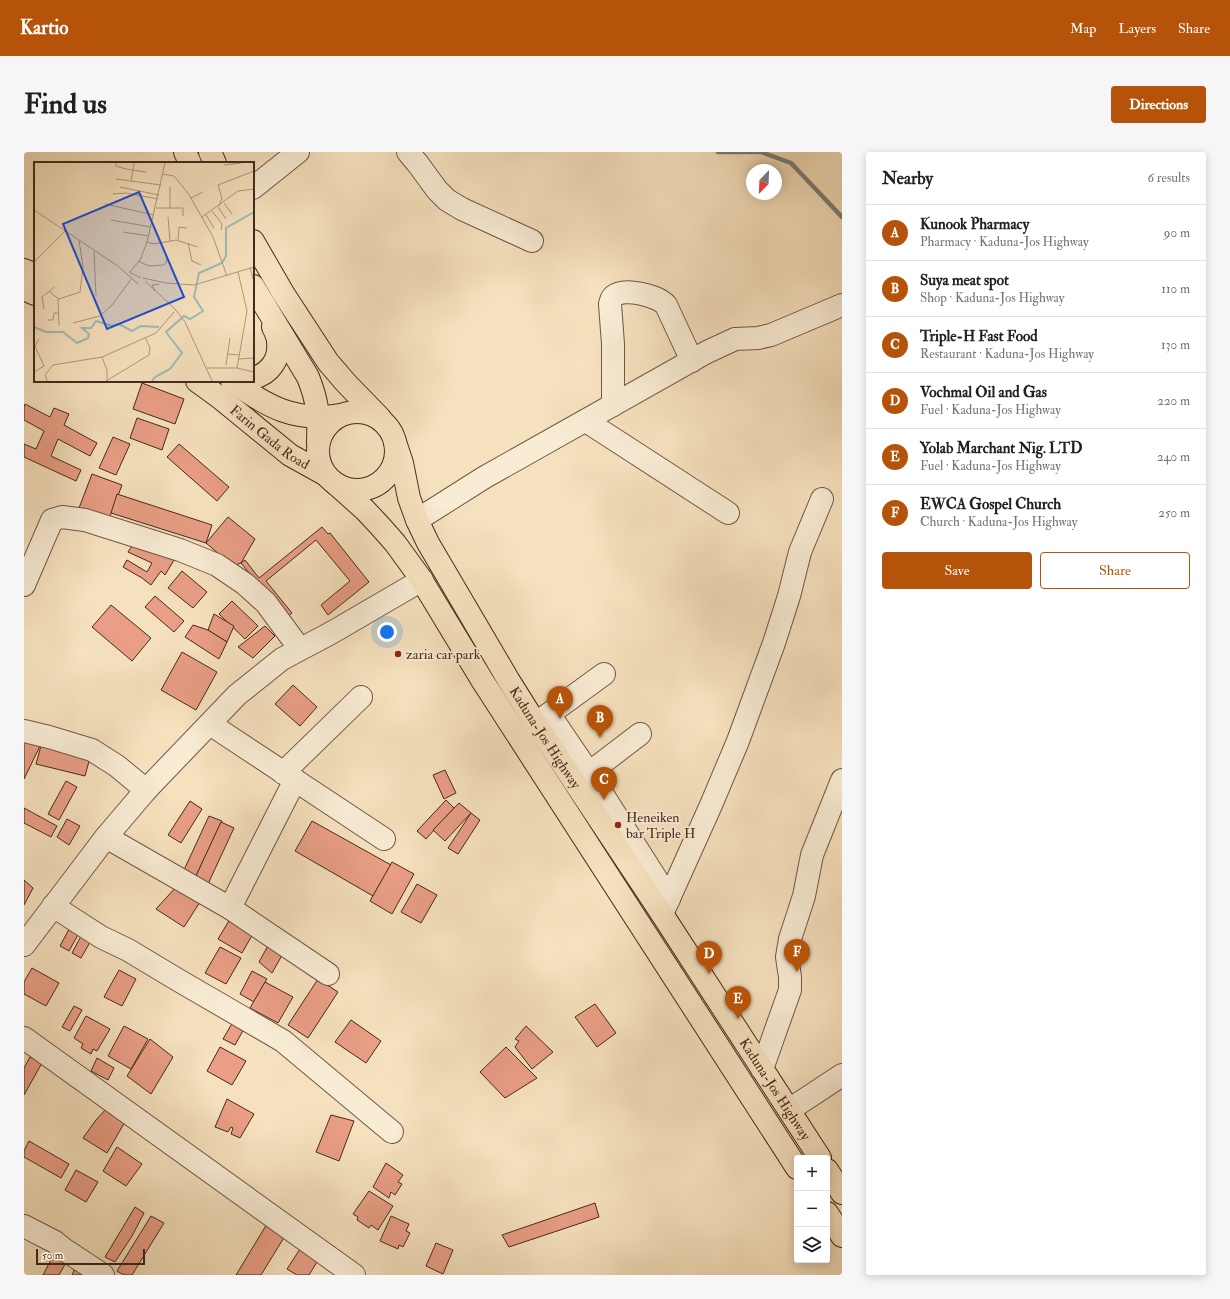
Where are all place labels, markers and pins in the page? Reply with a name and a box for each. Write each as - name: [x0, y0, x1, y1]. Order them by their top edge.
- place label: zaria car park: [406, 646, 481, 664]
- marker: zaria car park: [393, 649, 403, 659]
- pin: A: [547, 686, 573, 719]
- pin: B: [587, 705, 613, 738]
- pin: C: [591, 767, 617, 800]
- place label: Heneiken bar Triple H: [626, 809, 695, 843]
- marker: Heneiken bar Triple H: [613, 820, 623, 830]
- pin: F: [784, 939, 810, 972]
- pin: D: [696, 941, 722, 974]
- pin: E: [725, 986, 751, 1019]

